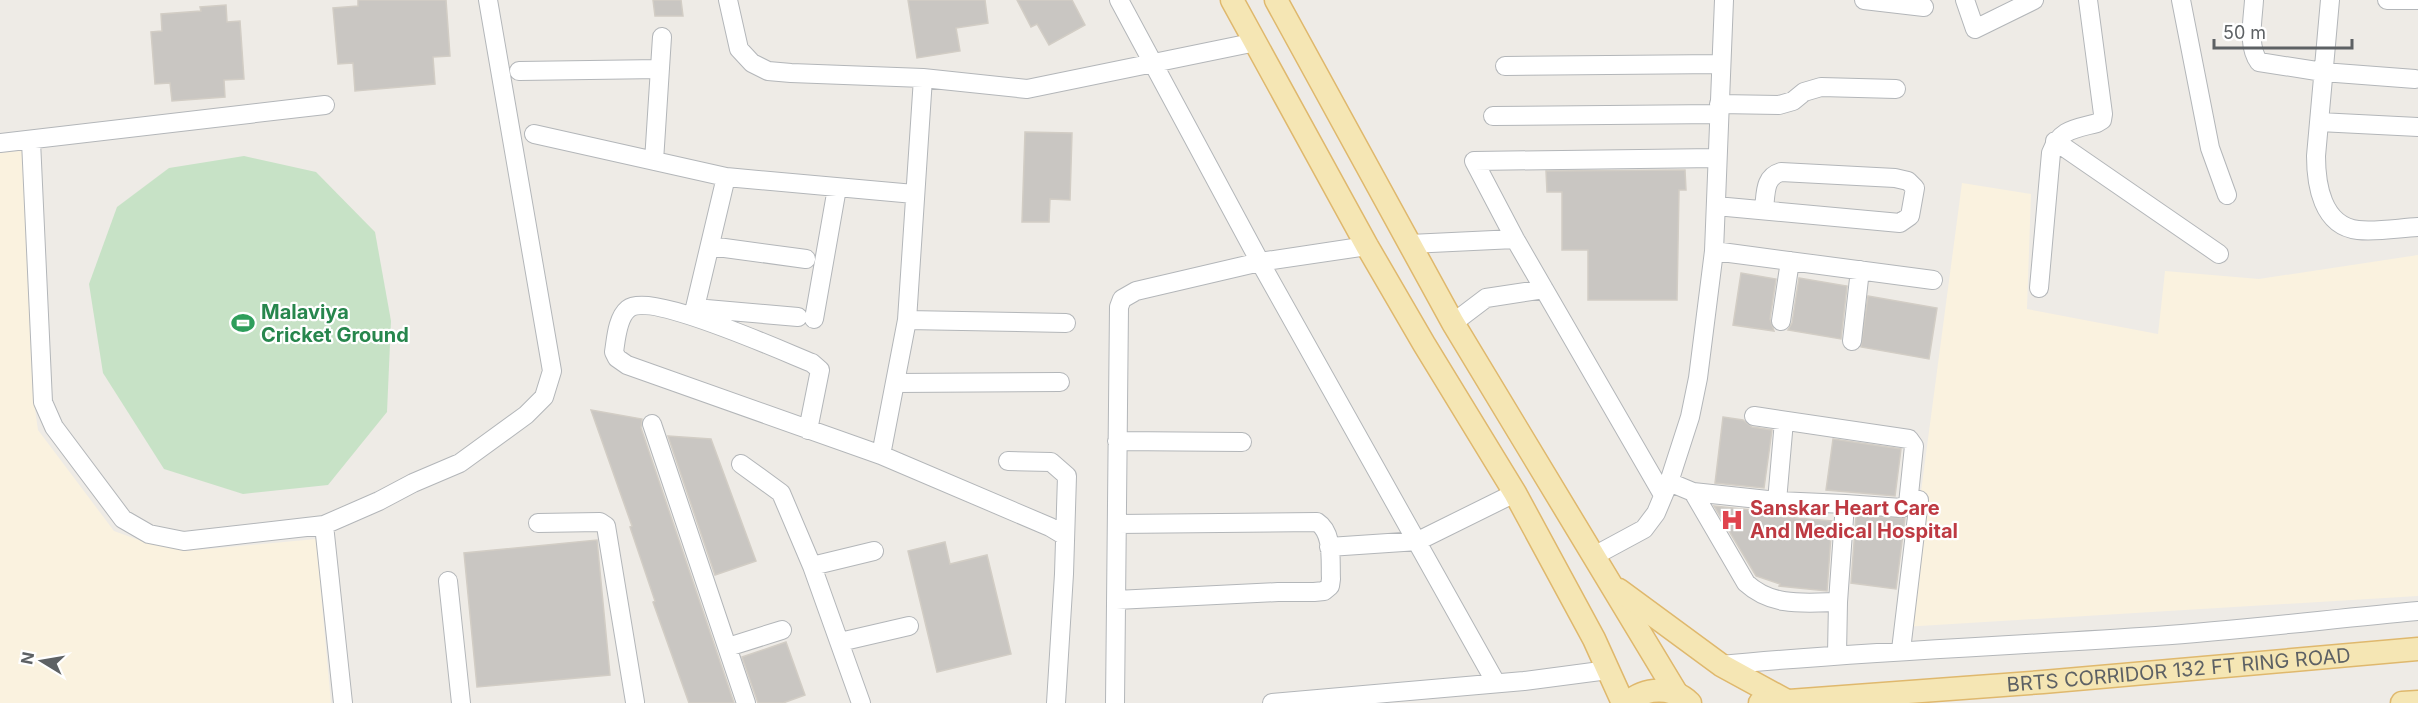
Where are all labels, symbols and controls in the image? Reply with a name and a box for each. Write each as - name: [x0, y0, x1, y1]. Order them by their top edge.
- scale bar: [2214, 12, 2352, 50]
- text: 50 m: [2223, 22, 2266, 43]
- place label: Malaviya Cricket Ground: [261, 300, 409, 347]
- sports icon: Malaviya Cricket Ground: [230, 310, 256, 336]
- place label: Sanskar Heart Care And Medical Hospital: [1750, 496, 1958, 543]
- hospital icon: Sanskar Heart Care And Medical Hospital: [1719, 507, 1745, 533]
- north arrow: [12, 631, 72, 691]
- street label: BRTS CORRIDOR 132 FT RING ROAD: [2006, 643, 2352, 697]
- text: N: [16, 650, 38, 666]

